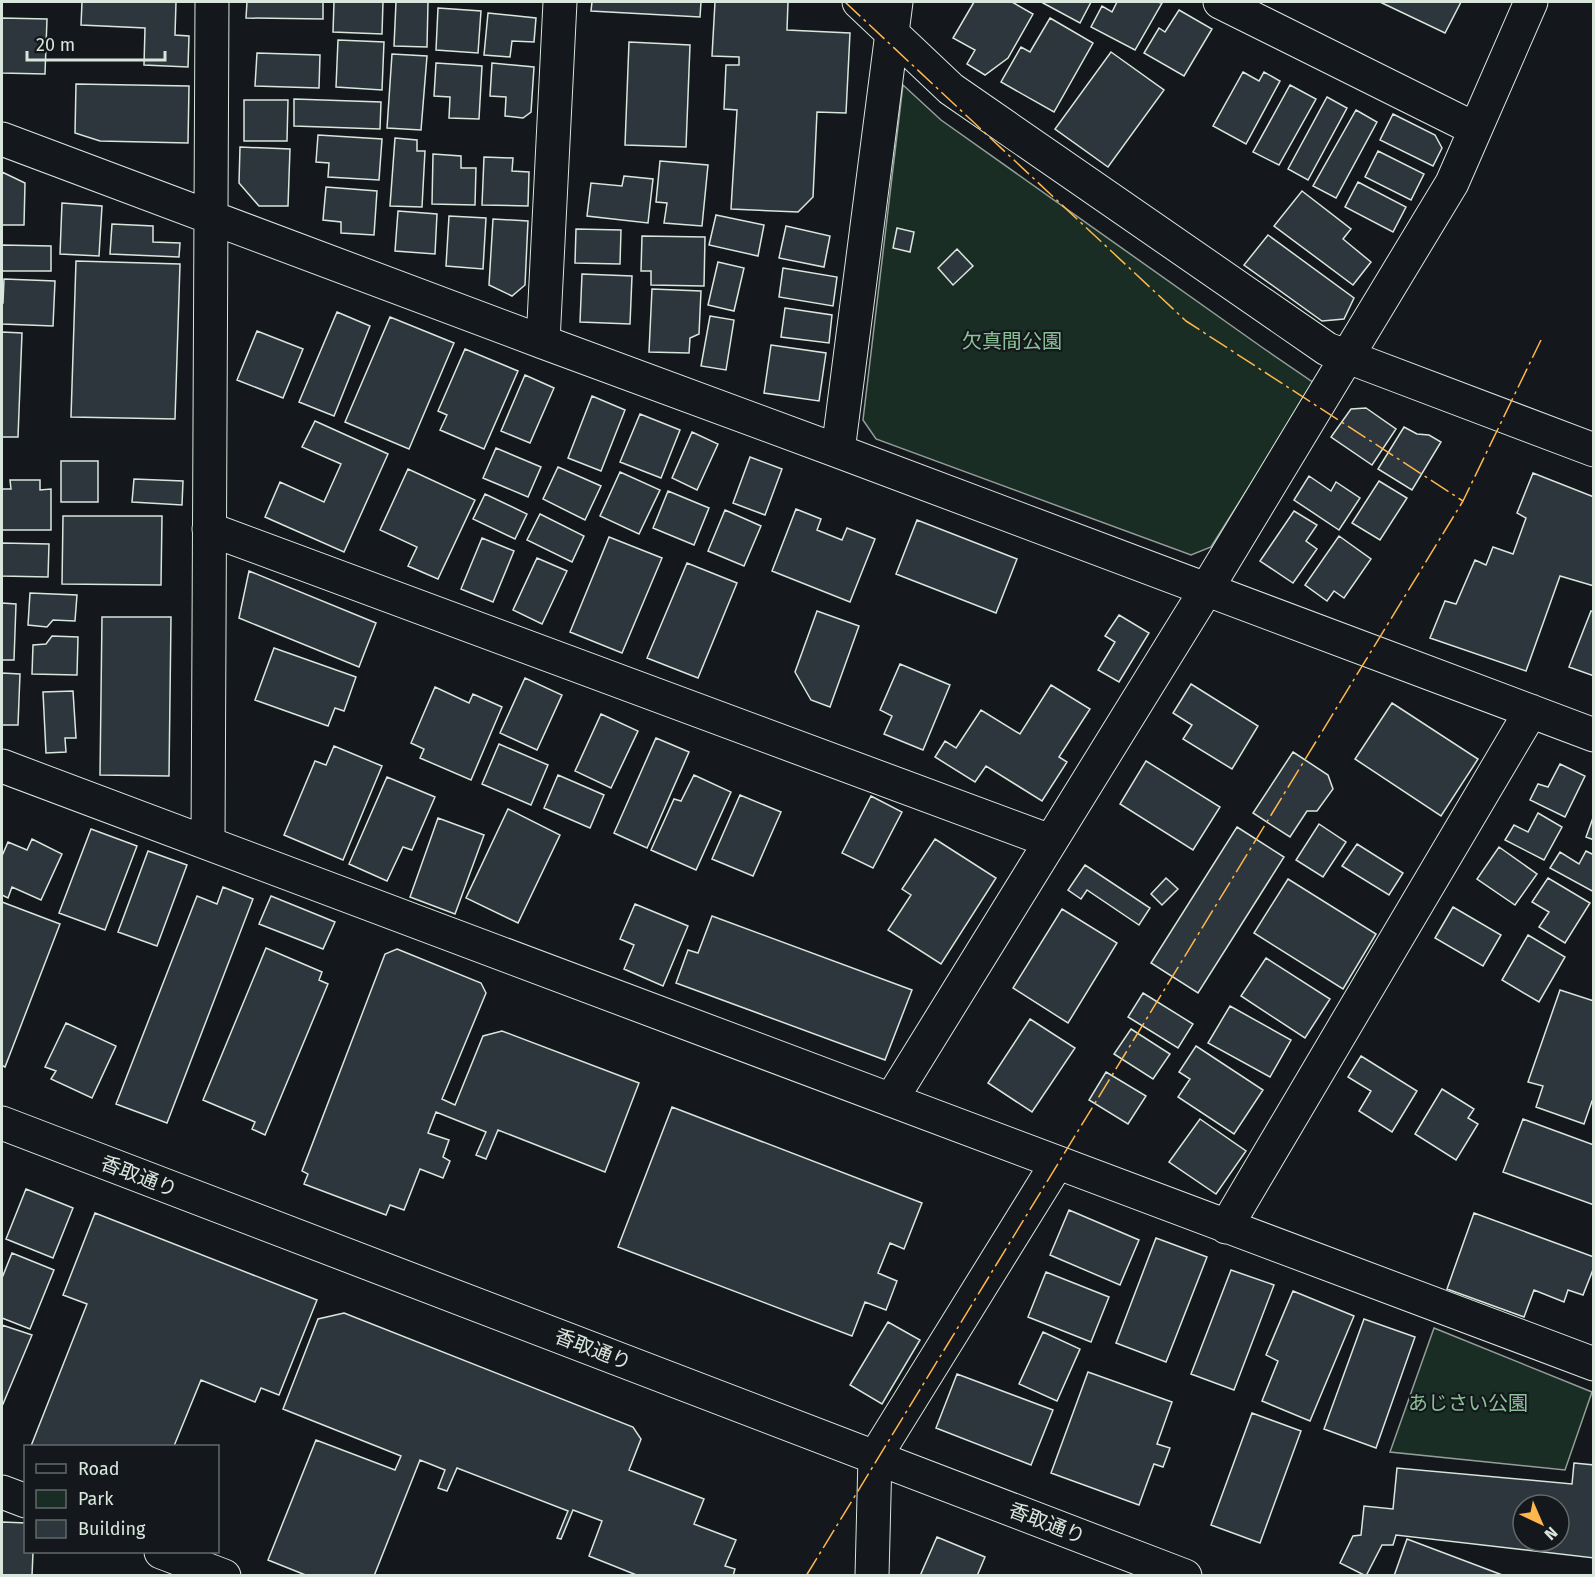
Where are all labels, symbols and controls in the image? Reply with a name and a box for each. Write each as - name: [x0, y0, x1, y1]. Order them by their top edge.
- scale bar: [27, 24, 165, 62]
- text: 20 m: [36, 34, 75, 56]
- park label: 欠真間公園: [962, 329, 1062, 353]
- street label: 香取通り: [97, 1150, 181, 1202]
- street label: 香取通り: [551, 1323, 635, 1375]
- park label: あじさい公園: [1408, 1391, 1528, 1415]
- legend: [24, 1445, 219, 1553]
- text: Road: [78, 1458, 120, 1480]
- text: Park: [78, 1488, 114, 1510]
- north arrow: [1511, 1493, 1571, 1553]
- street label: 香取通り: [1005, 1497, 1089, 1549]
- text: Building: [78, 1518, 146, 1540]
- text: N: [1541, 1523, 1561, 1544]

